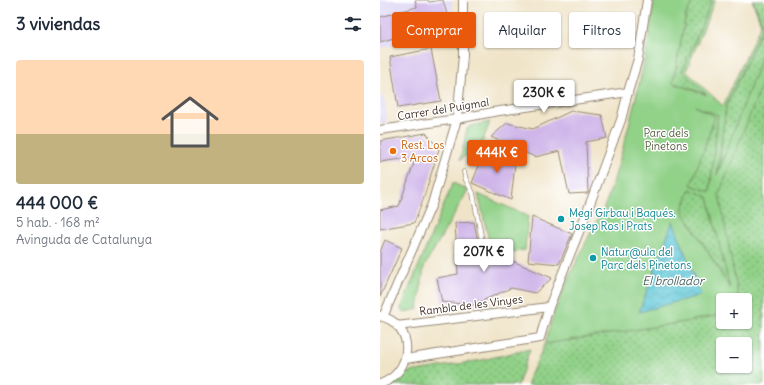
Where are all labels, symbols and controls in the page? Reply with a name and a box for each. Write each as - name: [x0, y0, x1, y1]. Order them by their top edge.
- chip: Comprar: [392, 12, 476, 48]
- chip: Alquilar: [484, 12, 561, 48]
- chip: Filtros: [569, 12, 635, 48]
- text: 3 viviendas: [16, 13, 100, 35]
- icon: filters: [342, 13, 364, 35]
- pin: 230K €: [511, 80, 577, 114]
- text: 230K €: [523, 84, 565, 101]
- icon: home: [154, 86, 226, 158]
- street label: Carrer del Puigmal: [396, 95, 490, 123]
- park label: Parc dels Pinetons: [643, 126, 689, 153]
- place label: Rest. Los 3 Arcos: [401, 138, 444, 165]
- pin: 444K €: [464, 140, 530, 174]
- text: 444K €: [476, 144, 518, 161]
- marker: Rest. Los 3 Arcos: [388, 146, 398, 156]
- text: 444 000 €: [16, 192, 98, 214]
- place label: Megí Girbau i Baqués. Josep Ros i Prats: [569, 206, 675, 233]
- text: 5 hab. · 168 m²: [16, 214, 100, 231]
- marker: Megí Girbau i Baqués. Josep Ros i Prats: [556, 214, 566, 224]
- text: Avinguda de Catalunya: [16, 231, 152, 248]
- pin: 207K €: [451, 239, 517, 273]
- text: 207K €: [463, 243, 505, 260]
- place label: Natur@ula del Parc dels Pinetons: [601, 245, 691, 272]
- marker: Natur@ula del Parc dels Pinetons: [588, 253, 598, 263]
- water label: El brollador: [642, 273, 706, 288]
- street label: Rambla de les Vinyes: [418, 292, 524, 318]
- map controls: [716, 293, 752, 373]
- button: +: [716, 293, 752, 329]
- button: −: [716, 337, 752, 373]

